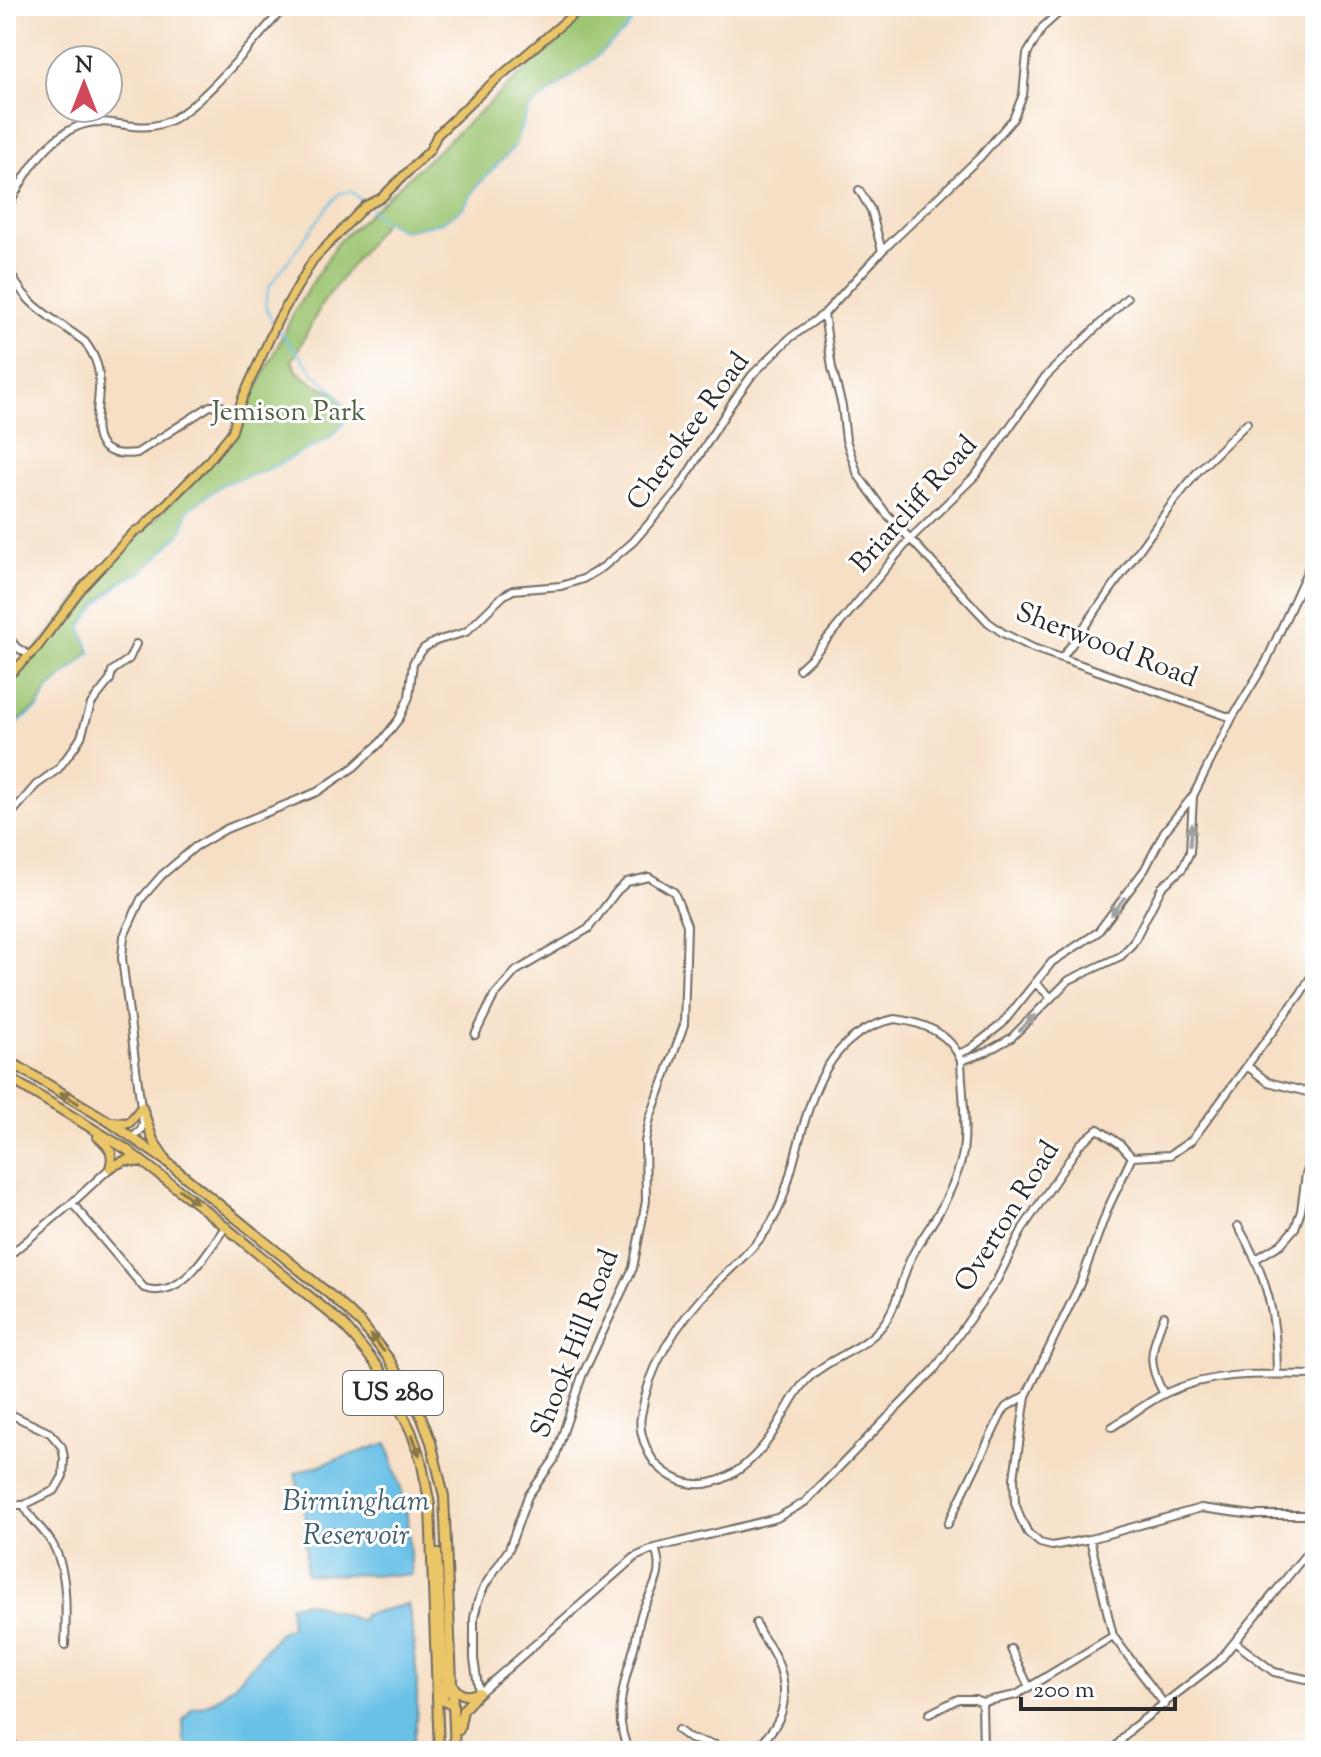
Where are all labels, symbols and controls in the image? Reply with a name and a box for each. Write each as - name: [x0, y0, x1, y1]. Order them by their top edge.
- north arrow: [44, 44, 124, 124]
- text: N: [75, 51, 93, 83]
- street label: Cherokee Road: [618, 344, 760, 519]
- park label: Jemison Park: [210, 393, 366, 433]
- street label: Briarcliff Road: [842, 427, 988, 583]
- street label: Sherwood Road: [1009, 593, 1203, 699]
- one-way arrow: [1185, 822, 1198, 847]
- one-way arrow: [1110, 895, 1126, 916]
- one-way arrow: [1018, 1013, 1037, 1032]
- one-way arrow: [59, 1090, 80, 1105]
- street label: Overton Road: [946, 1133, 1071, 1300]
- one-way arrow: [177, 1188, 198, 1204]
- street label: Shook Hill Road: [522, 1244, 630, 1444]
- one-way arrow: [369, 1333, 386, 1353]
- road number: US 280: [343, 1371, 443, 1415]
- one-way arrow: [410, 1434, 422, 1458]
- water label: Birmingham Reservoir: [282, 1481, 430, 1558]
- scale bar: [1021, 1661, 1175, 1711]
- text: 200 m: [1033, 1674, 1095, 1708]

